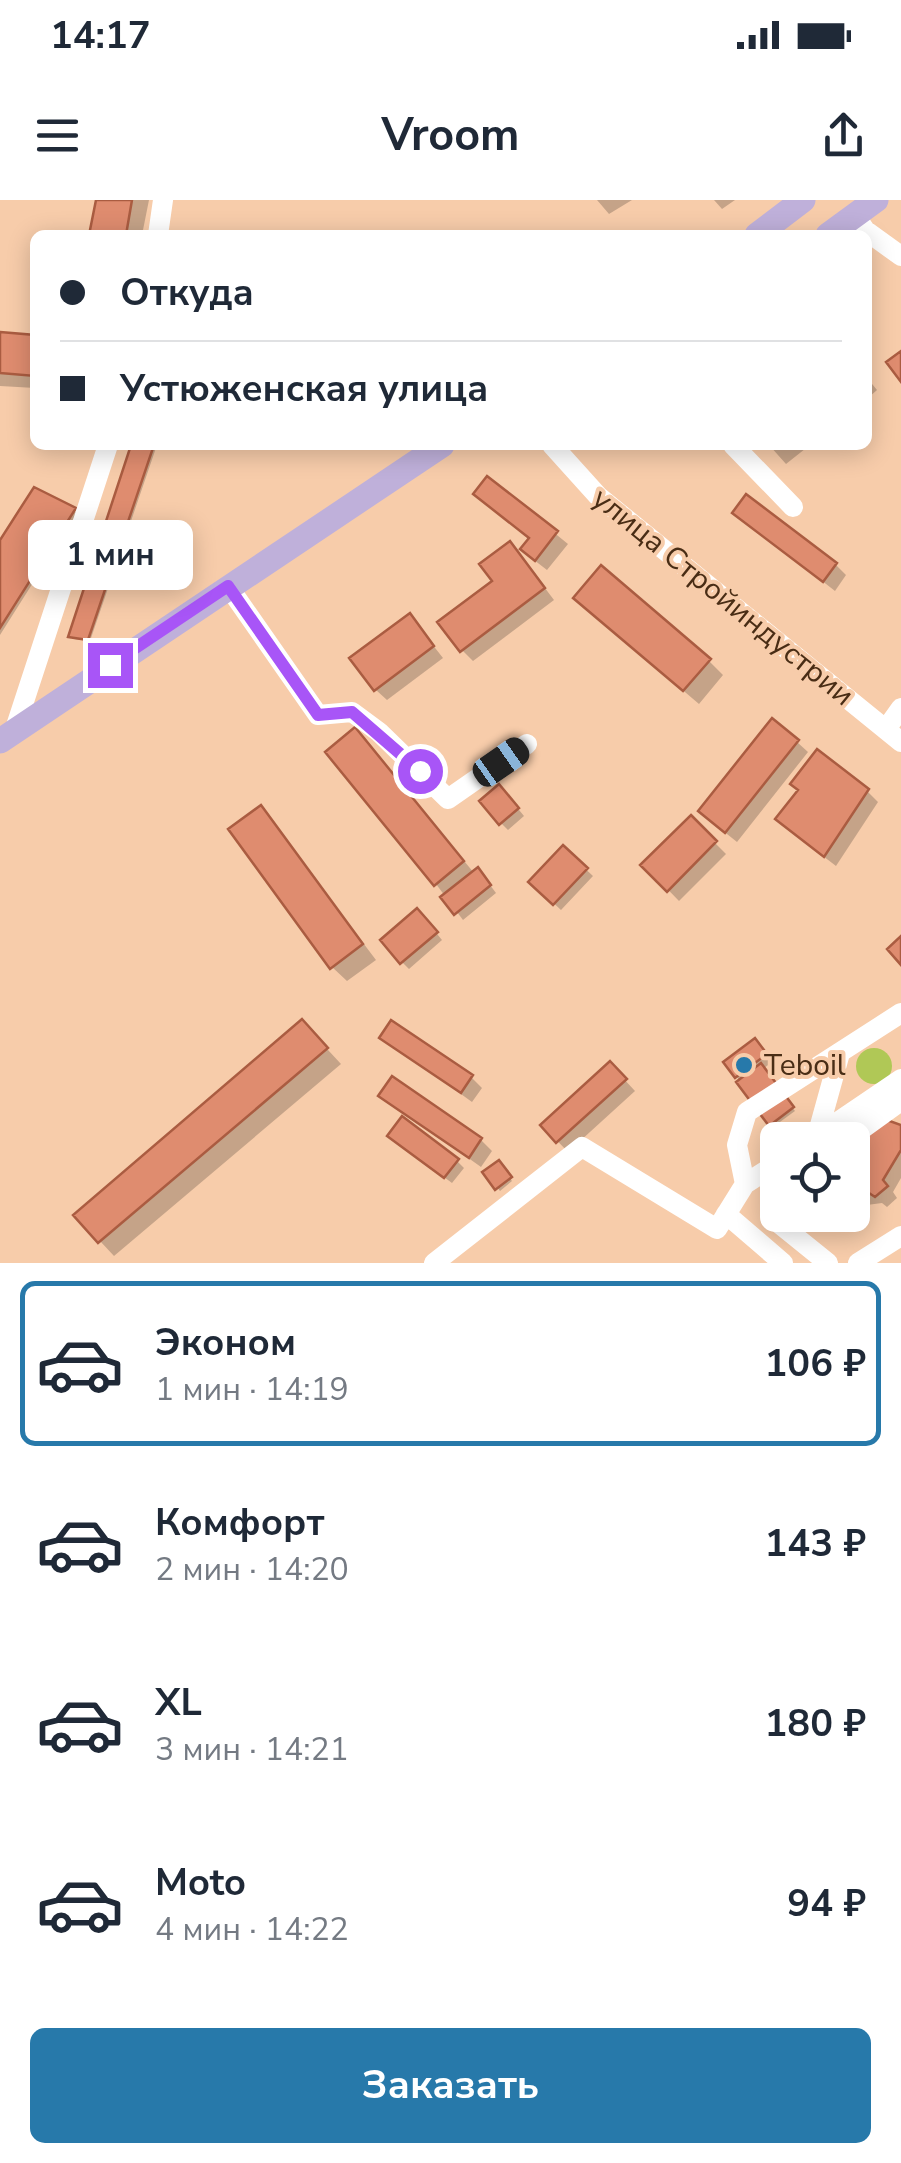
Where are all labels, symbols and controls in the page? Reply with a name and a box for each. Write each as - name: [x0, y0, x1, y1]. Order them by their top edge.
- text: 14:17: [50, 10, 151, 61]
- text: Vroom: [381, 105, 520, 166]
- icon: menu: [30, 108, 85, 163]
- icon: share: [816, 108, 871, 163]
- text: Откуда: [120, 267, 254, 318]
- text: Устюженская улица: [120, 363, 488, 414]
- street label: улица Стройиндустрии: [583, 479, 863, 715]
- callout: 1 мин: [28, 520, 192, 590]
- text: 1 мин: [66, 533, 155, 576]
- route end: [88, 643, 133, 688]
- car: [468, 733, 534, 791]
- route start: [398, 749, 443, 794]
- place label: Teboil: [764, 1045, 846, 1086]
- marker: Teboil: [733, 1054, 755, 1076]
- map controls: [760, 1122, 870, 1232]
- button: locate: [760, 1122, 870, 1232]
- text: Эконом: [155, 1317, 296, 1368]
- icon: car: [35, 1319, 125, 1409]
- text: 106 ₽: [765, 1338, 866, 1389]
- text: 1 мин · 14:19: [155, 1368, 349, 1411]
- text: Комфорт: [155, 1497, 324, 1548]
- icon: car: [35, 1499, 125, 1589]
- text: 143 ₽: [765, 1518, 866, 1569]
- text: 2 мин · 14:20: [155, 1548, 349, 1591]
- text: XL: [155, 1677, 202, 1728]
- icon: car: [35, 1679, 125, 1769]
- text: 180 ₽: [765, 1698, 866, 1749]
- text: 3 мин · 14:21: [155, 1728, 349, 1771]
- text: Moto: [155, 1857, 246, 1908]
- icon: car: [35, 1859, 125, 1949]
- text: 94 ₽: [787, 1878, 866, 1929]
- text: 4 мин · 14:22: [155, 1908, 349, 1951]
- button: Заказать: [30, 2028, 871, 2143]

